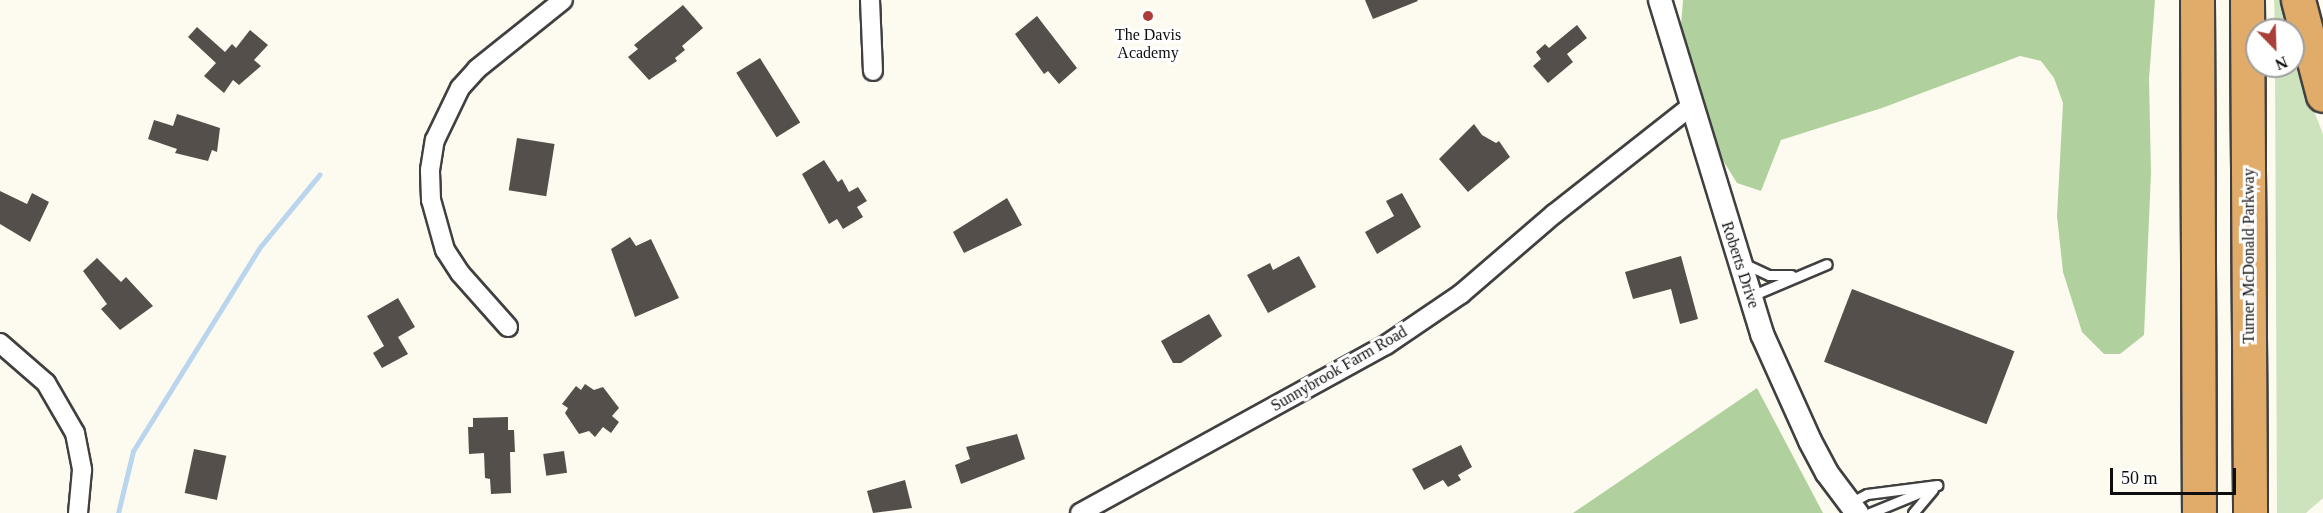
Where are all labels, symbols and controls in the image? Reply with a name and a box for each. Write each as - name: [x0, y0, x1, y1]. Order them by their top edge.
- marker: The Davis Academy: [1141, 9, 1155, 23]
- north arrow: [2245, 18, 2305, 78]
- place label: The Davis Academy: [1115, 25, 1181, 63]
- text: N: [2273, 53, 2290, 73]
- street label: Turner McDonald Parkway: [2239, 168, 2259, 344]
- street label: Roberts Drive: [1717, 219, 1763, 311]
- street label: Sunnybrook Farm Road: [1268, 322, 1410, 416]
- scale bar: [2113, 456, 2239, 494]
- text: 50 m: [2121, 468, 2158, 488]

